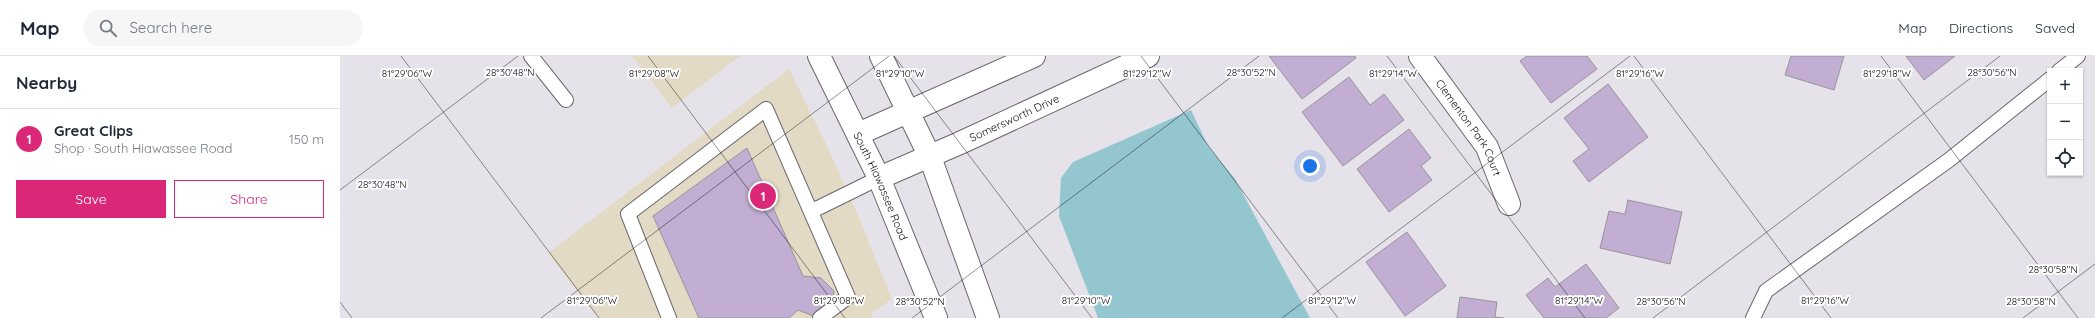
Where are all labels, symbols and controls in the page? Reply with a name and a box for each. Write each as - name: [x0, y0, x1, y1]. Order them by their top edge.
- search box: [83, 10, 363, 46]
- text: Map: [20, 16, 59, 40]
- icon: search: [97, 17, 119, 39]
- text: Search here: [129, 18, 212, 37]
- text: Map: [1898, 19, 1927, 37]
- text: Directions: [1949, 19, 2013, 37]
- text: Saved: [2035, 19, 2075, 37]
- text: 28°30'48"N: [485, 66, 535, 79]
- text: 28°30'52"N: [1226, 66, 1276, 79]
- text: 28°30'56"N: [1967, 66, 2017, 79]
- text: 81°29'06"W: [382, 67, 432, 80]
- text: 81°29'08"W: [629, 67, 679, 80]
- text: 81°29'10"W: [876, 67, 925, 80]
- text: 81°29'12"W: [1123, 67, 1171, 80]
- text: 81°29'14"W: [1369, 67, 1417, 80]
- text: 81°29'16"W: [1616, 67, 1664, 80]
- text: 81°29'18"W: [1863, 67, 1911, 80]
- map controls: [2047, 68, 2083, 176]
- button: +: [2047, 68, 2083, 104]
- text: Nearby: [16, 72, 77, 93]
- street label: Clementon Park Court: [1433, 77, 1505, 178]
- street label: Somersworth Drive: [967, 91, 1061, 145]
- button: −: [2047, 104, 2083, 140]
- text: Great Clips: [54, 121, 133, 140]
- street label: South Hiawassee Road: [850, 130, 911, 242]
- text: 1: [26, 131, 32, 147]
- text: 150 m: [289, 131, 324, 147]
- text: Shop · South Hiawassee Road: [54, 140, 232, 156]
- button: locate: [2047, 140, 2083, 176]
- your location: [1300, 156, 1320, 176]
- text: 28°30'48"N: [357, 178, 407, 191]
- button: Save: [16, 180, 166, 218]
- button: Share: [174, 180, 324, 218]
- pin: 1: [750, 181, 776, 211]
- text: 28°30'58"N: [2028, 263, 2078, 276]
- text: 81°29'06"W: [567, 294, 617, 307]
- text: 81°29'08"W: [814, 294, 864, 307]
- text: 81°29'10"W: [1062, 294, 1111, 307]
- text: 81°29'12"W: [1308, 294, 1356, 307]
- text: 81°29'14"W: [1555, 294, 1603, 307]
- text: 81°29'16"W: [1801, 294, 1849, 307]
- text: 28°30'52"N: [895, 295, 945, 308]
- text: 28°30'56"N: [1636, 295, 1686, 308]
- text: 28°30'58"N: [2006, 295, 2056, 308]

